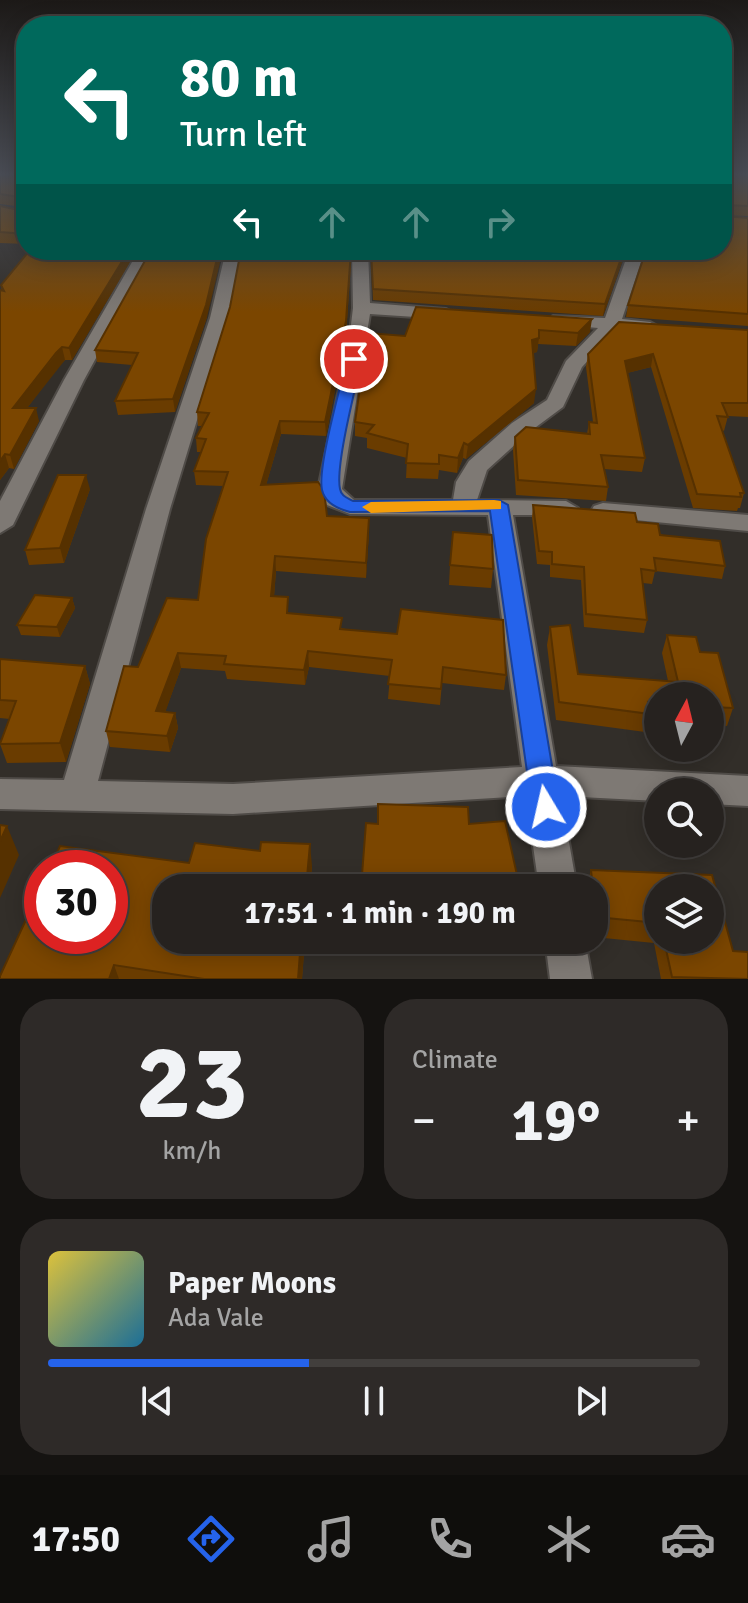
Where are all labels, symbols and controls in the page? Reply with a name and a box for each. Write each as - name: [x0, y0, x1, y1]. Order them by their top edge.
- text: 80 m: [180, 43, 298, 112]
- icon: left: [48, 48, 152, 152]
- text: Turn left: [180, 112, 307, 157]
- icon: left: [226, 200, 270, 244]
- icon: ahead: [310, 200, 354, 244]
- icon: ahead: [394, 200, 438, 244]
- icon: right: [478, 200, 522, 244]
- pin: [320, 325, 388, 393]
- icon: arrive: [332, 337, 376, 381]
- north arrow: [644, 682, 724, 762]
- map controls: [644, 682, 724, 954]
- position arrow: [504, 765, 588, 849]
- button: search: [644, 778, 724, 858]
- speed limit sign: 30: [24, 850, 128, 954]
- button: layers: [644, 874, 724, 954]
- text: 17:51 · 1 min · 190 m: [244, 895, 516, 932]
- text: 23: [136, 1019, 248, 1147]
- text: Climate: [412, 1044, 498, 1076]
- text: 19°: [512, 1084, 600, 1158]
- text: −: [412, 1094, 436, 1148]
- text: +: [676, 1094, 700, 1148]
- text: km/h: [163, 1135, 221, 1167]
- text: Paper Moons: [168, 1265, 336, 1302]
- text: Ada Vale: [168, 1302, 264, 1334]
- icon: previous: [135, 1379, 179, 1423]
- icon: pause: [352, 1379, 396, 1423]
- icon: next: [569, 1379, 613, 1423]
- icon: directions: [183, 1511, 239, 1567]
- icon: music: [303, 1511, 359, 1567]
- icon: phone: [422, 1511, 478, 1567]
- icon: climate: [541, 1511, 597, 1567]
- icon: car: [660, 1511, 716, 1567]
- text: 17:50: [32, 1517, 120, 1562]

